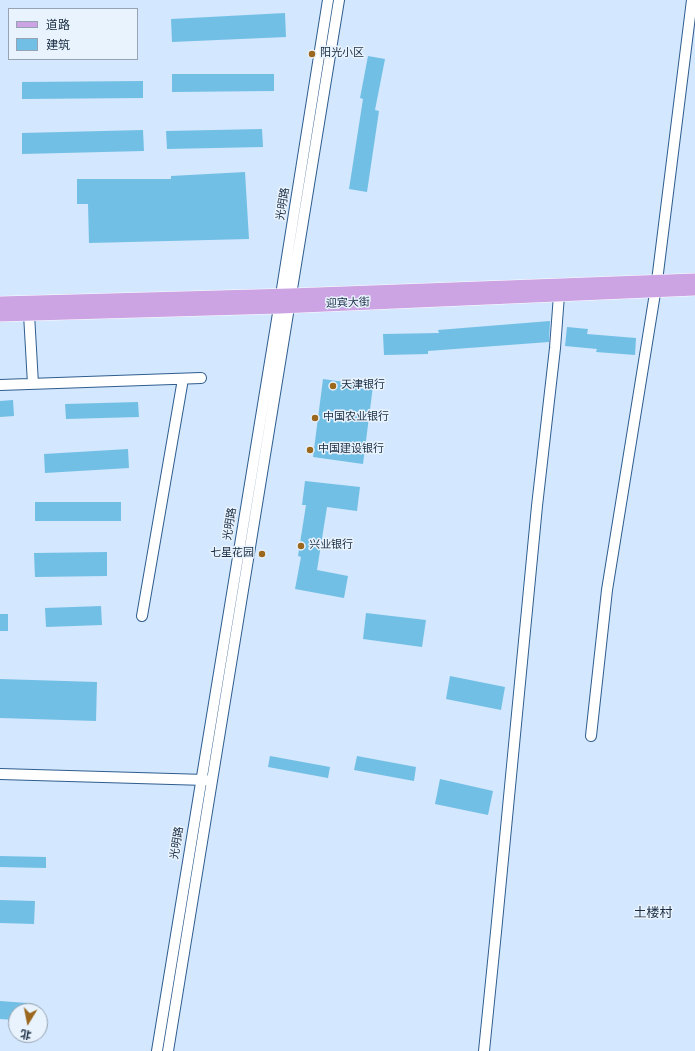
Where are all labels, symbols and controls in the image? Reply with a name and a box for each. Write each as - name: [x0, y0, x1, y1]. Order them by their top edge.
- legend: [8, 8, 138, 60]
- text: 道路: [46, 18, 70, 34]
- text: 建筑: [46, 38, 70, 54]
- place label: 阳光小区: [320, 47, 364, 61]
- marker: 阳光小区: [307, 49, 317, 59]
- street label: 光明路: [275, 187, 293, 221]
- street label: 迎宾大街: [326, 297, 370, 311]
- place label: 天津银行: [341, 379, 385, 393]
- marker: 天津银行: [328, 381, 338, 391]
- place label: 中国农业银行: [323, 411, 389, 425]
- marker: 中国农业银行: [310, 413, 320, 423]
- place label: 中国建设银行: [318, 443, 384, 457]
- marker: 中国建设银行: [305, 445, 315, 455]
- street label: 光明路: [222, 507, 240, 541]
- place label: 兴业银行: [309, 539, 353, 553]
- marker: 兴业银行: [296, 541, 306, 551]
- place label: 七星花园: [210, 547, 254, 561]
- marker: 七星花园: [257, 549, 267, 559]
- street label: 光明路: [169, 826, 187, 860]
- district label: 土楼村: [634, 906, 672, 922]
- north arrow: [8, 1003, 48, 1043]
- text: 北: [19, 1026, 33, 1042]

